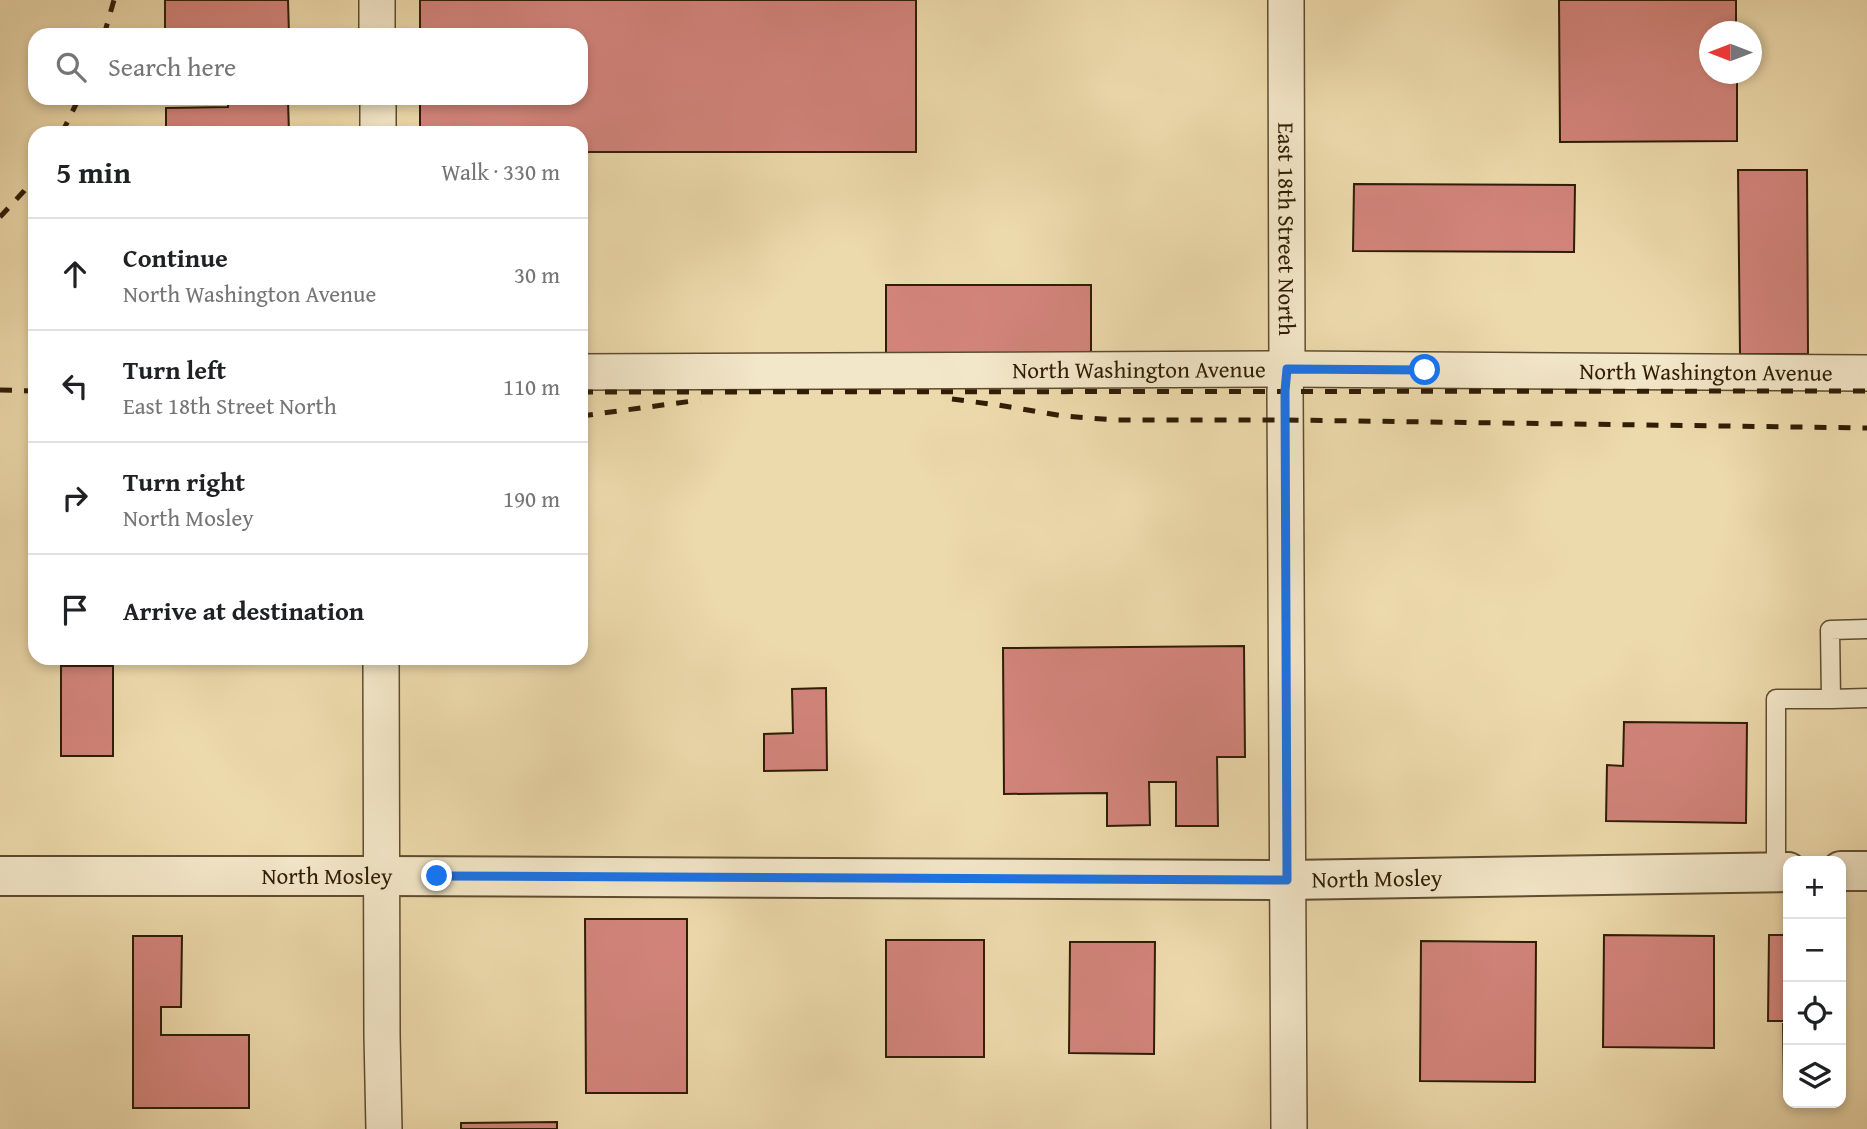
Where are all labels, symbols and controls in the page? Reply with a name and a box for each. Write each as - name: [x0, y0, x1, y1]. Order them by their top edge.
- north arrow: [1699, 21, 1762, 84]
- search box: [28, 28, 588, 105]
- text: Search here: [108, 47, 236, 86]
- icon: search: [52, 48, 90, 86]
- street label: East 18th Street North: [1270, 122, 1304, 336]
- text: 5 min: [56, 150, 131, 194]
- text: Walk · 330 m: [441, 155, 560, 188]
- text: Continue: [123, 238, 228, 277]
- icon: ahead: [56, 255, 94, 293]
- text: 30 m: [514, 258, 560, 291]
- text: North Washington Avenue: [123, 277, 376, 310]
- text: Turn left: [123, 350, 226, 389]
- street label: North Washington Avenue: [1012, 352, 1266, 386]
- route start: [1409, 354, 1440, 385]
- street label: North Washington Avenue: [1579, 354, 1833, 389]
- icon: left: [56, 367, 94, 405]
- text: 110 m: [503, 370, 560, 403]
- text: East 18th Street North: [123, 389, 337, 422]
- text: Turn right: [123, 462, 245, 501]
- icon: right: [56, 479, 94, 517]
- text: 190 m: [503, 482, 560, 515]
- text: North Mosley: [123, 501, 254, 534]
- icon: arrive: [56, 591, 94, 629]
- text: Arrive at destination: [123, 591, 364, 630]
- map controls: [1783, 856, 1846, 1108]
- button: +: [1783, 856, 1846, 919]
- street label: North Mosley: [262, 859, 393, 892]
- route end: [421, 860, 452, 891]
- street label: North Mosley: [1311, 861, 1443, 896]
- button: −: [1783, 919, 1846, 982]
- button: locate: [1783, 982, 1846, 1045]
- button: layers: [1783, 1045, 1846, 1108]

